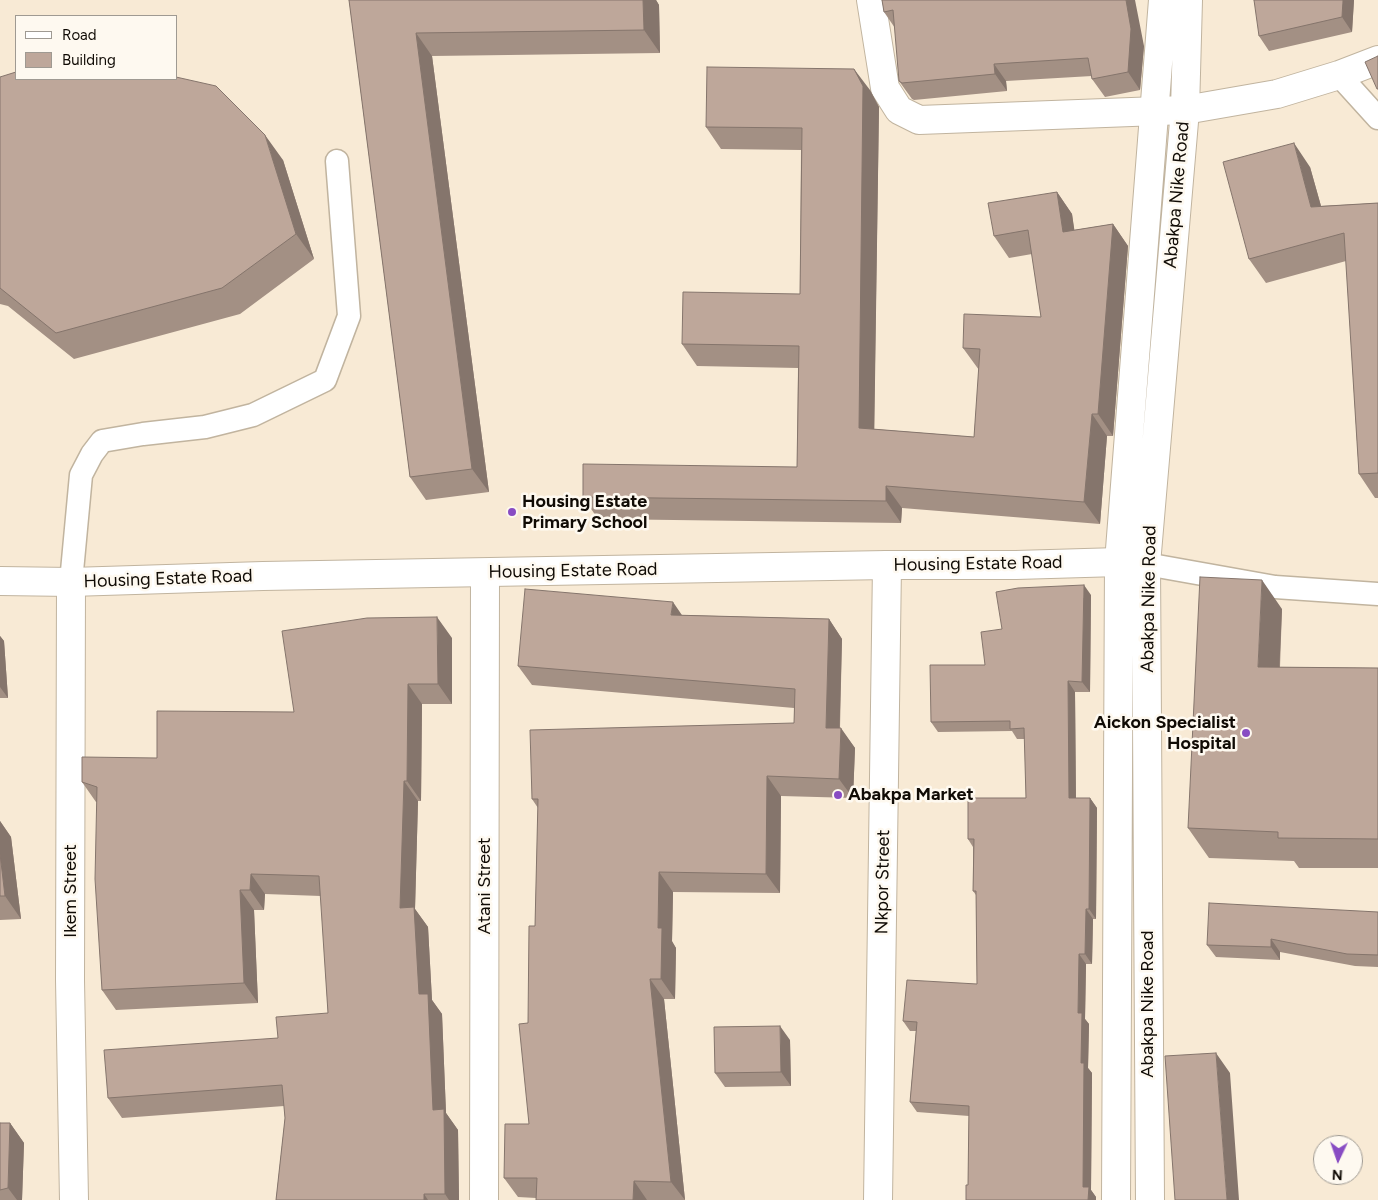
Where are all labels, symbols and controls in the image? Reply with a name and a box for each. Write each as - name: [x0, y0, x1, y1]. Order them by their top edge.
- legend: [15, 15, 178, 80]
- text: Road: [62, 26, 97, 44]
- text: Building: [62, 51, 116, 69]
- street label: Abakpa Nike Road: [1160, 121, 1194, 269]
- place label: Housing Estate Primary School: [522, 491, 647, 534]
- marker: Housing Estate Primary School: [506, 506, 518, 518]
- street label: Abakpa Nike Road: [1137, 525, 1161, 673]
- street label: Housing Estate Road: [893, 552, 1063, 576]
- street label: Housing Estate Road: [488, 559, 658, 583]
- street label: Housing Estate Road: [83, 565, 253, 593]
- place label: Aickon Specialist Hospital: [1094, 712, 1236, 754]
- marker: Aickon Specialist Hospital: [1240, 727, 1252, 739]
- place label: Abakpa Market: [848, 784, 974, 806]
- marker: Abakpa Market: [832, 789, 844, 801]
- street label: Nkpor Street: [871, 829, 895, 935]
- street label: Atani Street: [474, 837, 496, 935]
- street label: Ikem Street: [60, 844, 82, 938]
- street label: Abakpa Nike Road: [1137, 930, 1159, 1078]
- north arrow: [1313, 1135, 1363, 1185]
- text: N: [1331, 1166, 1343, 1183]

